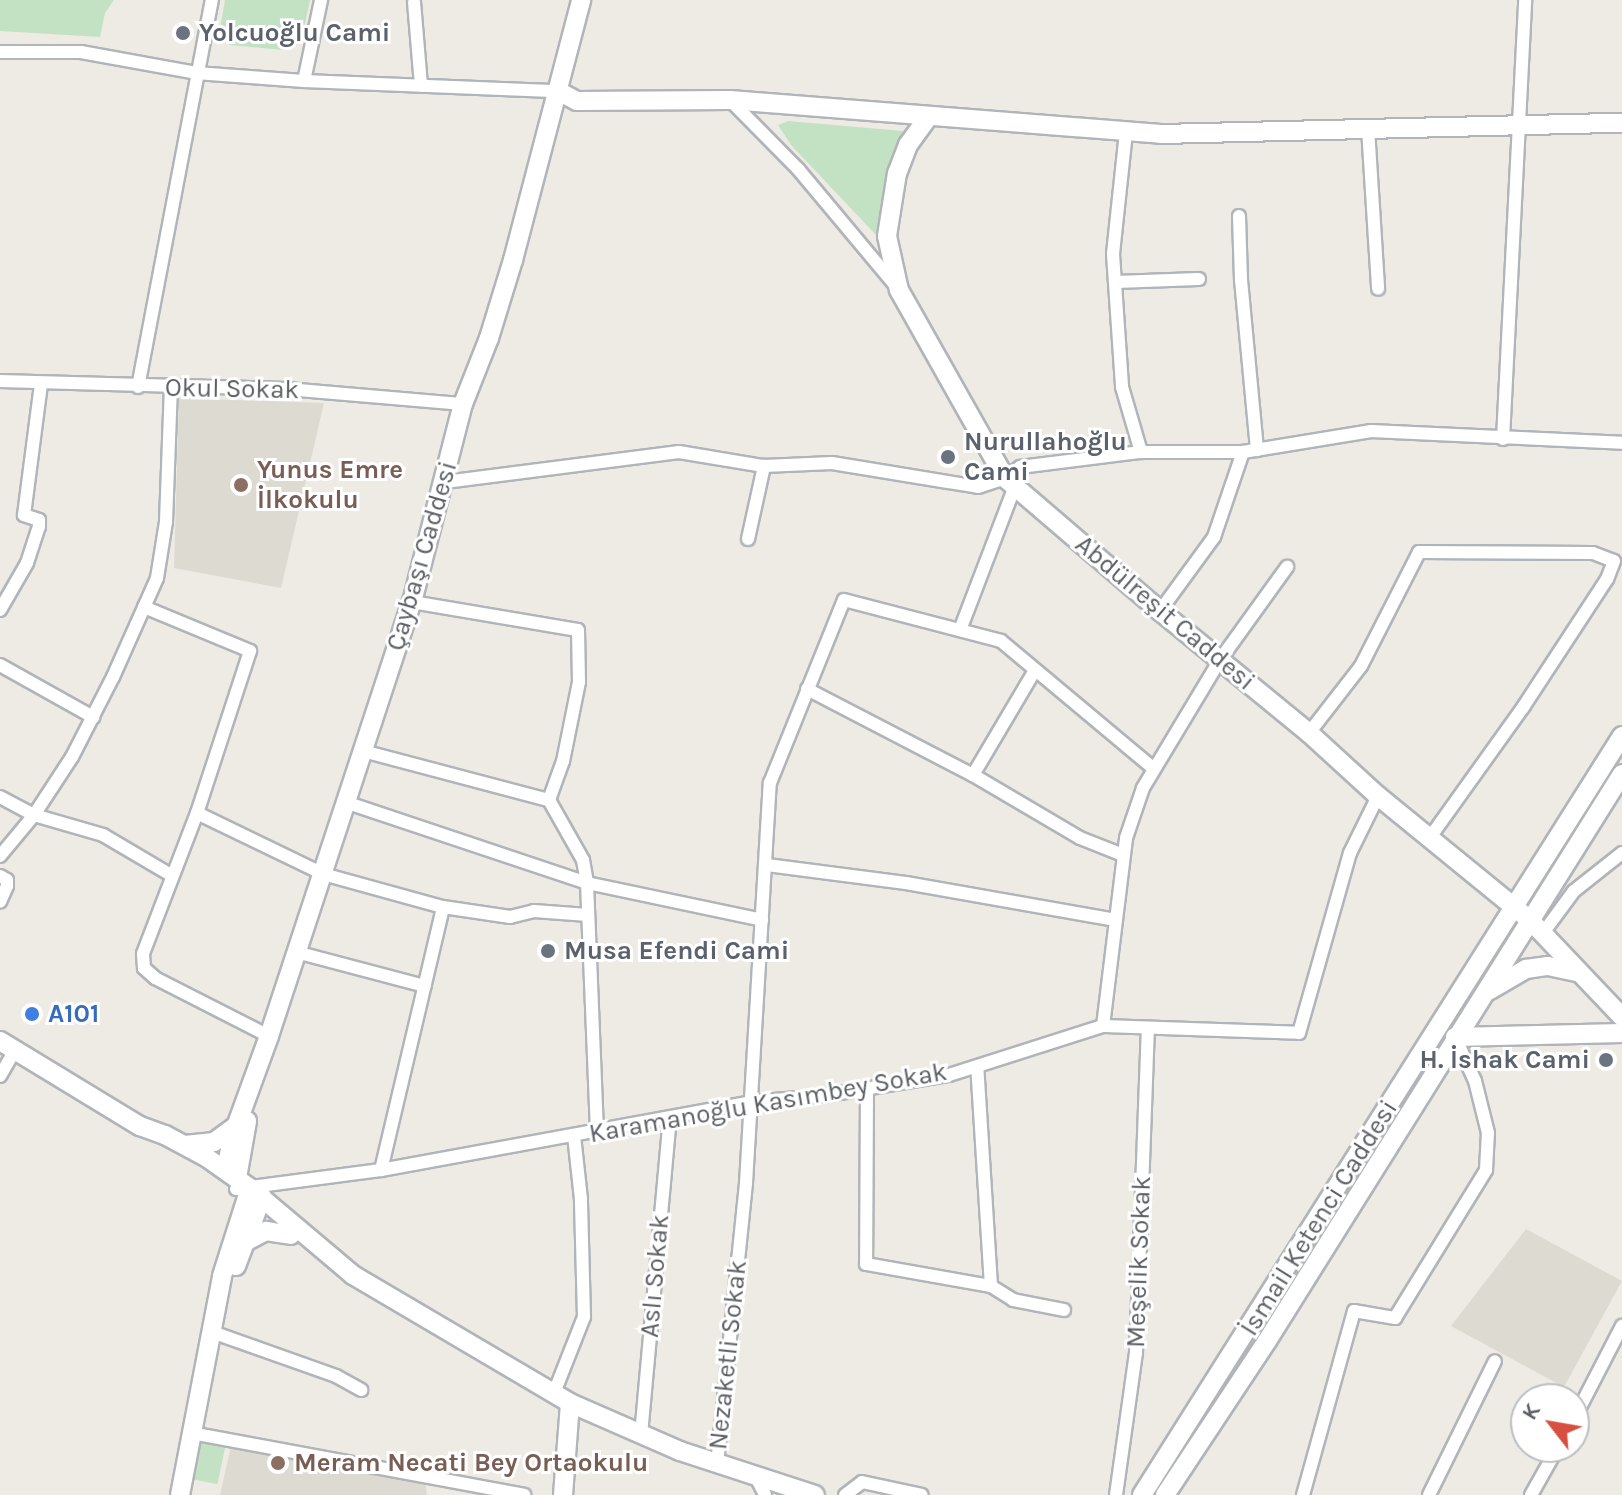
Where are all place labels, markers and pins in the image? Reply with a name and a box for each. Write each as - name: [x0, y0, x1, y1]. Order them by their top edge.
- place label: Yolcuoğlu Cami: [199, 17, 390, 49]
- marker: Yolcuoğlu Cami: [174, 24, 192, 42]
- place label: Nurullahoğlu Cami: [964, 426, 1127, 488]
- marker: Nurullahoğlu Cami: [939, 448, 957, 466]
- place label: Yunus Emre İlkokulu: [257, 454, 403, 516]
- marker: Yunus Emre İlkokulu: [232, 476, 250, 494]
- place label: Musa Efendi Cami: [564, 935, 789, 967]
- marker: Musa Efendi Cami: [539, 942, 557, 960]
- place label: A101: [48, 998, 99, 1030]
- marker: A101: [23, 1005, 41, 1023]
- place label: H. İshak Cami: [1420, 1044, 1590, 1076]
- marker: H. İshak Cami: [1597, 1051, 1615, 1069]
- place label: Meram Necati Bey Ortaokulu: [294, 1447, 648, 1479]
- marker: Meram Necati Bey Ortaokulu: [269, 1454, 287, 1472]

